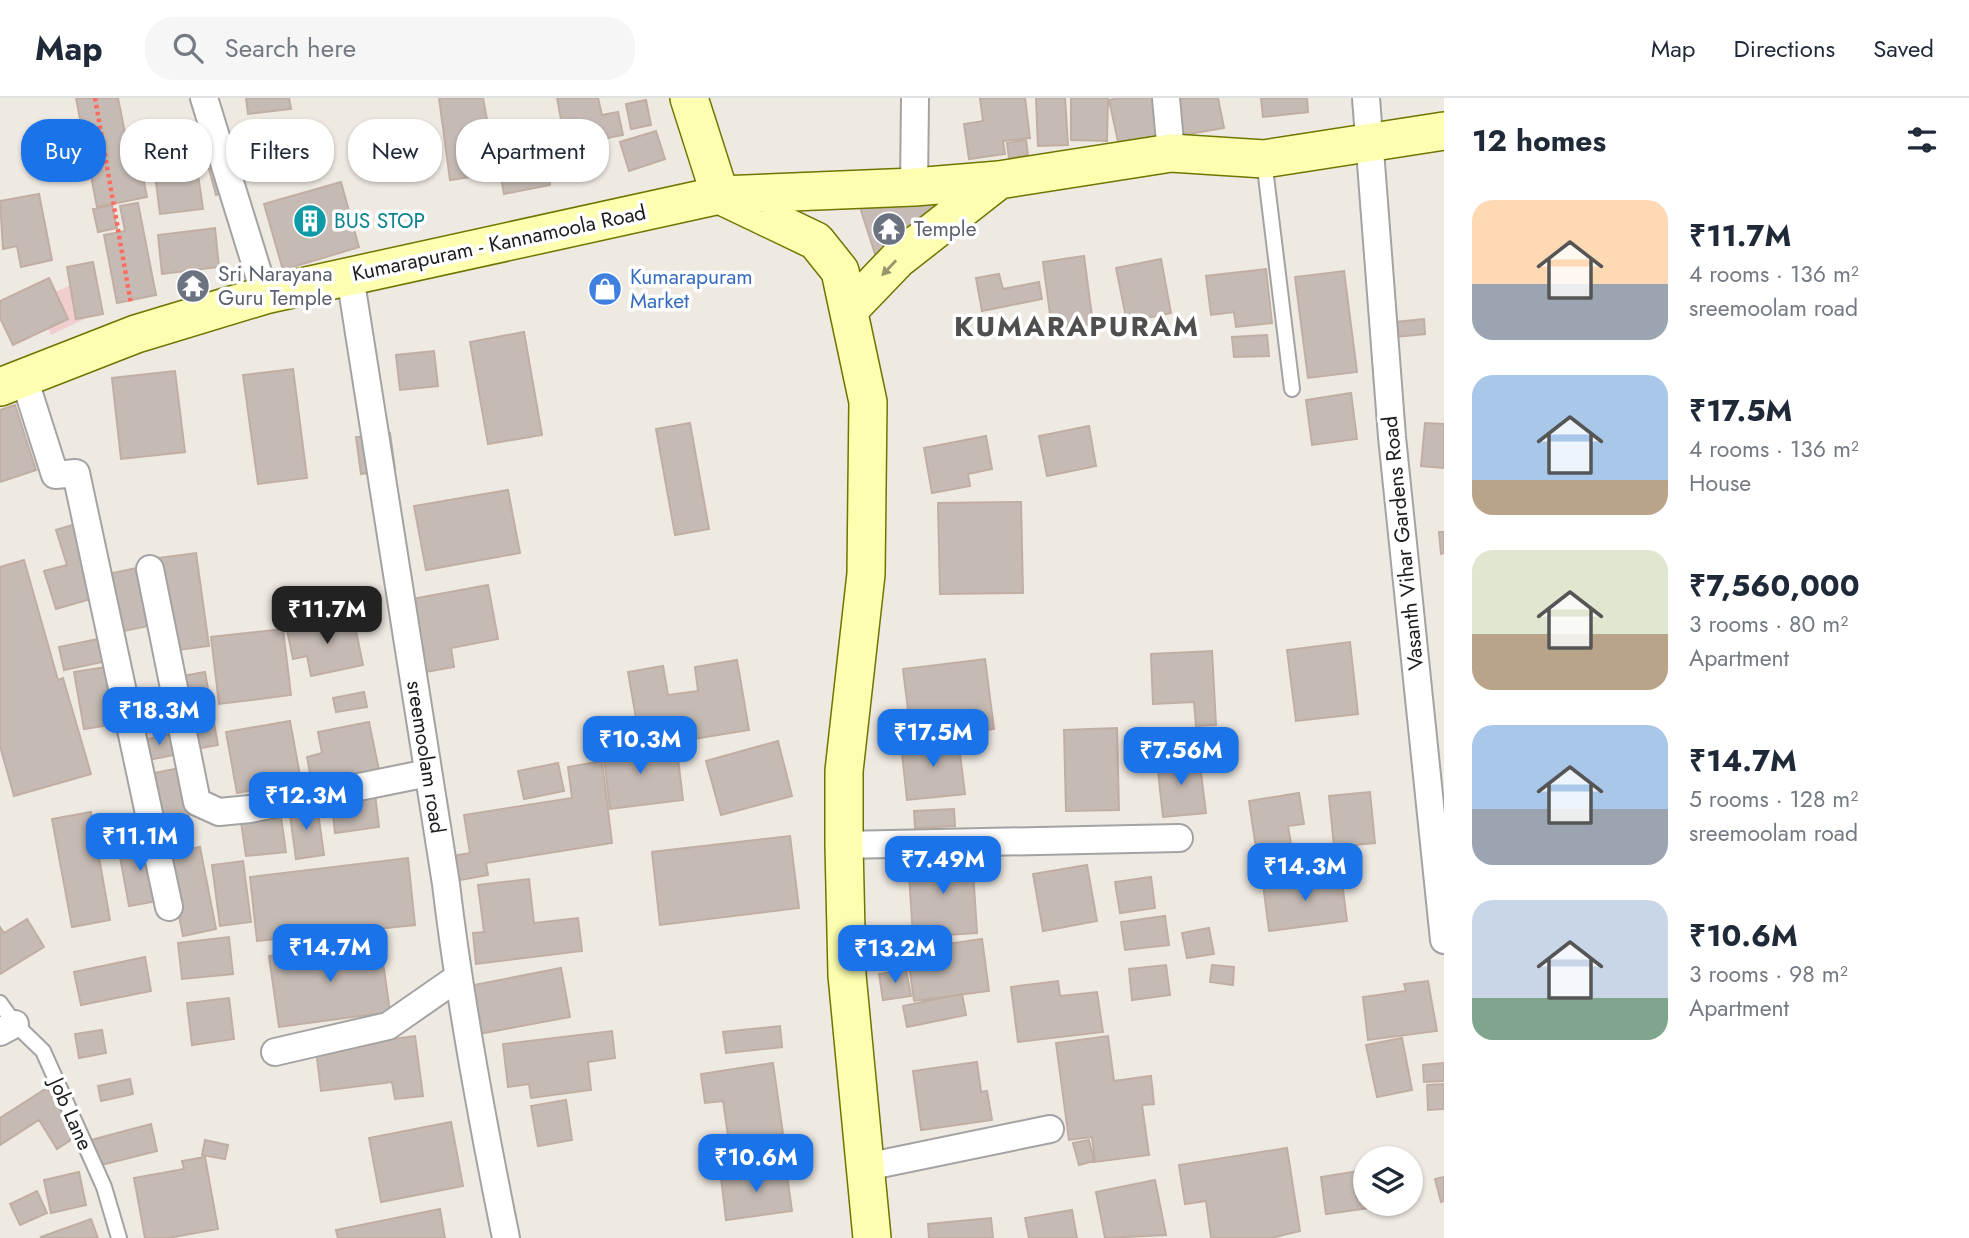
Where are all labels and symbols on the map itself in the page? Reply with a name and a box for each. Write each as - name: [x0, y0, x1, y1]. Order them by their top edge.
- street label: Kumarapuram - Kannamoola Road: [349, 197, 649, 289]
- building icon: BUS STOP: [291, 202, 329, 240]
- place label: BUS STOP: [334, 206, 425, 236]
- temple icon: Temple: [870, 210, 908, 248]
- place label: Temple: [914, 214, 977, 244]
- place label: Sri Narayana Guru Temple: [218, 259, 333, 313]
- one-way arrow: [881, 259, 897, 276]
- place label: Kumarapuram Market: [630, 262, 753, 316]
- temple icon: Sri Narayana Guru Temple: [174, 267, 212, 305]
- shop icon: Kumarapuram Market: [586, 270, 624, 308]
- district label: KUMARAPURAM: [954, 306, 1200, 347]
- street label: Vasanth Vihar Gardens Road: [1375, 415, 1431, 671]
- pin: ₹11.7M: [270, 587, 384, 646]
- street label: sreemoolam road: [399, 678, 453, 836]
- pin: ₹18.3M: [102, 688, 216, 747]
- pin: ₹17.5M: [876, 710, 990, 769]
- pin: ₹10.3M: [583, 716, 697, 776]
- pin: ₹7.56M: [1124, 728, 1238, 787]
- pin: ₹12.3M: [249, 772, 363, 832]
- pin: ₹11.1M: [83, 814, 197, 873]
- pin: ₹7.49M: [886, 836, 1000, 896]
- pin: ₹14.3M: [1248, 844, 1362, 903]
- pin: ₹14.7M: [273, 924, 387, 984]
- pin: ₹13.2M: [838, 926, 952, 985]
- street label: Job Lane: [41, 1070, 100, 1155]
- pin: ₹10.6M: [699, 1134, 813, 1194]

